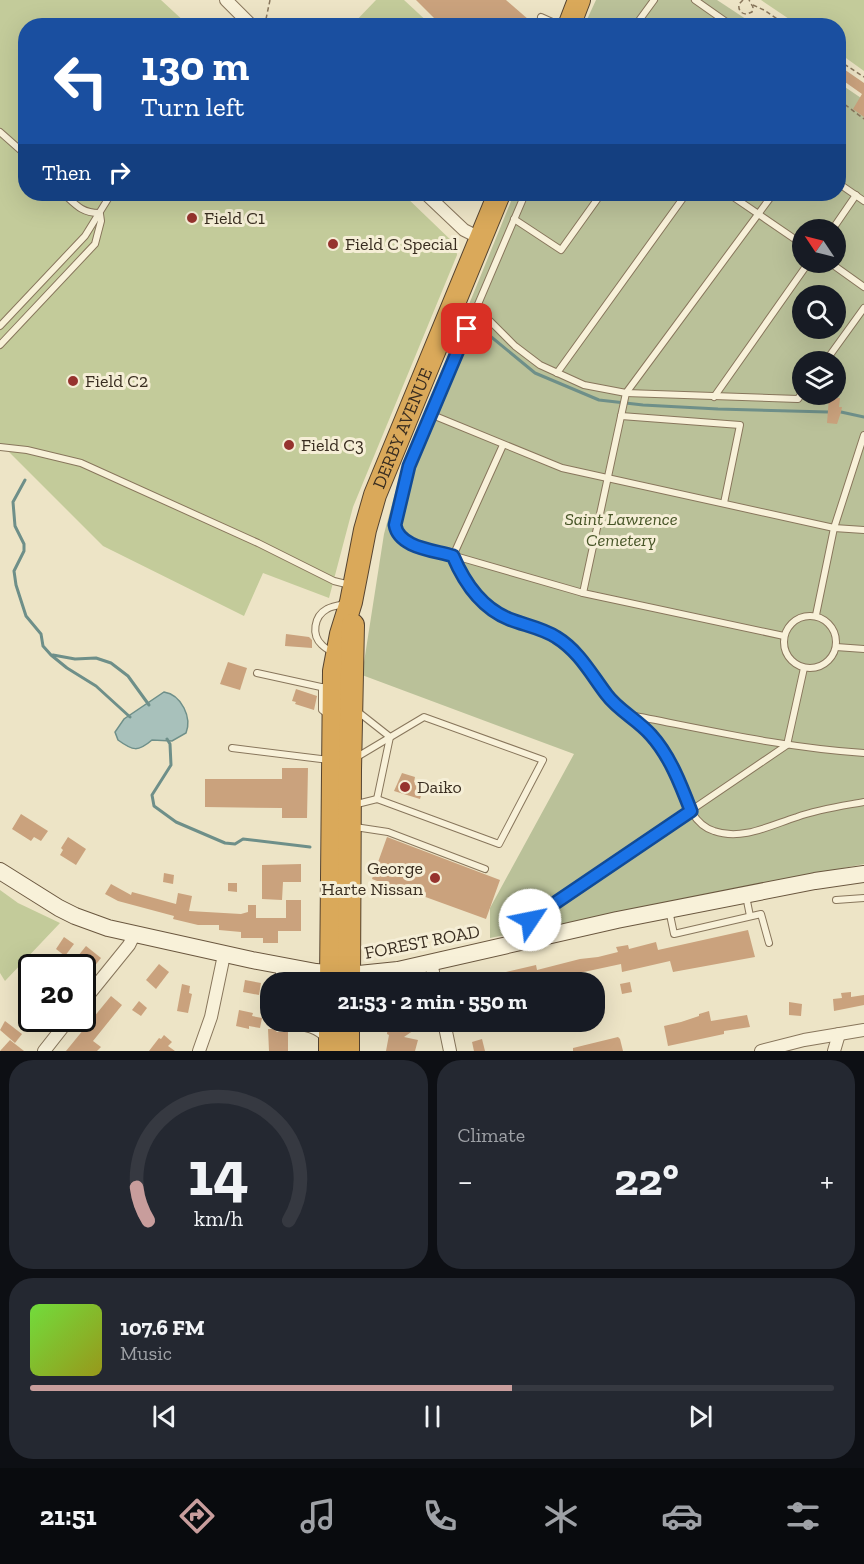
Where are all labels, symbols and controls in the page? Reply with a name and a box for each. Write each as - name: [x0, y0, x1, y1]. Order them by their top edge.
- text: 130 m: [141, 40, 249, 91]
- icon: left: [42, 42, 120, 120]
- text: Turn left: [141, 91, 244, 123]
- icon: right: [103, 156, 136, 189]
- text: Then: [42, 159, 91, 186]
- place label: Field C1: [204, 207, 265, 229]
- marker: Field C1: [185, 211, 199, 225]
- north arrow: [792, 219, 846, 273]
- map controls: [792, 219, 846, 405]
- place label: Field C Special: [345, 233, 458, 255]
- marker: Field C Special: [326, 237, 340, 251]
- button: search: [792, 285, 846, 339]
- pin: [441, 303, 492, 354]
- icon: arrive: [450, 312, 483, 345]
- button: layers: [792, 351, 846, 405]
- street label: DERBY AVENUE: [368, 365, 437, 492]
- place label: Field C2: [85, 370, 148, 392]
- marker: Field C2: [66, 374, 80, 388]
- place label: Field C3: [301, 434, 364, 456]
- marker: Field C3: [282, 438, 296, 452]
- park label: Saint Lawrence Cemetery: [564, 508, 678, 551]
- place label: Daiko: [417, 776, 462, 798]
- marker: Daiko: [398, 780, 412, 794]
- place label: George Harte Nissan: [321, 857, 424, 900]
- marker: George Harte Nissan: [428, 871, 442, 885]
- position arrow: [498, 888, 562, 952]
- street label: FOREST ROAD: [362, 920, 482, 964]
- speed limit sign: 20: [18, 954, 96, 1032]
- text: 21:53 · 2 min · 550 m: [338, 988, 527, 1015]
- text: Climate: [458, 1123, 525, 1147]
- text: 14: [188, 1136, 249, 1211]
- text: 22°: [614, 1153, 679, 1207]
- text: −: [458, 1161, 473, 1200]
- text: +: [820, 1161, 834, 1200]
- text: km/h: [194, 1207, 243, 1232]
- text: 107.6 FM: [120, 1314, 205, 1341]
- text: Music: [120, 1341, 172, 1365]
- icon: previous: [148, 1400, 181, 1433]
- icon: pause: [416, 1400, 449, 1433]
- icon: next: [684, 1400, 717, 1433]
- icon: directions: [176, 1495, 218, 1537]
- icon: music: [297, 1495, 339, 1537]
- icon: phone: [419, 1495, 461, 1537]
- icon: climate: [540, 1495, 582, 1537]
- icon: car: [661, 1495, 703, 1537]
- icon: filters: [782, 1495, 824, 1537]
- text: 21:51: [40, 1500, 97, 1532]

